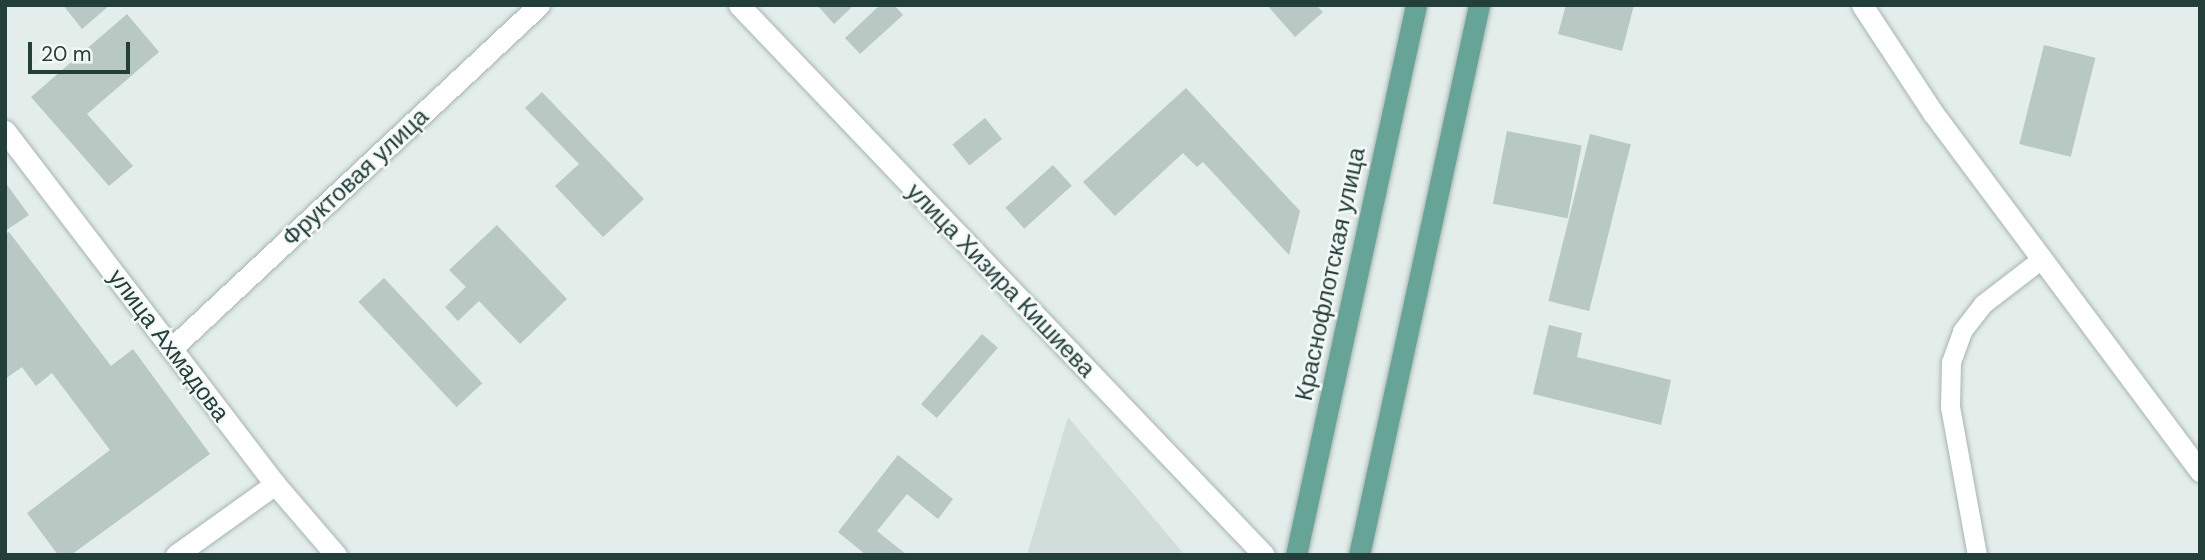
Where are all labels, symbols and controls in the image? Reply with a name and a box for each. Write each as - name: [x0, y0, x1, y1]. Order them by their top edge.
- scale bar: [32, 28, 133, 72]
- text: 20 m: [41, 40, 92, 68]
- street label: Фруктовая улица: [276, 102, 434, 252]
- street label: Краснофлотская улица: [1289, 145, 1371, 403]
- street label: улица Хизира Кишиева: [901, 177, 1101, 383]
- street label: улица Ахмадова: [102, 263, 236, 427]

